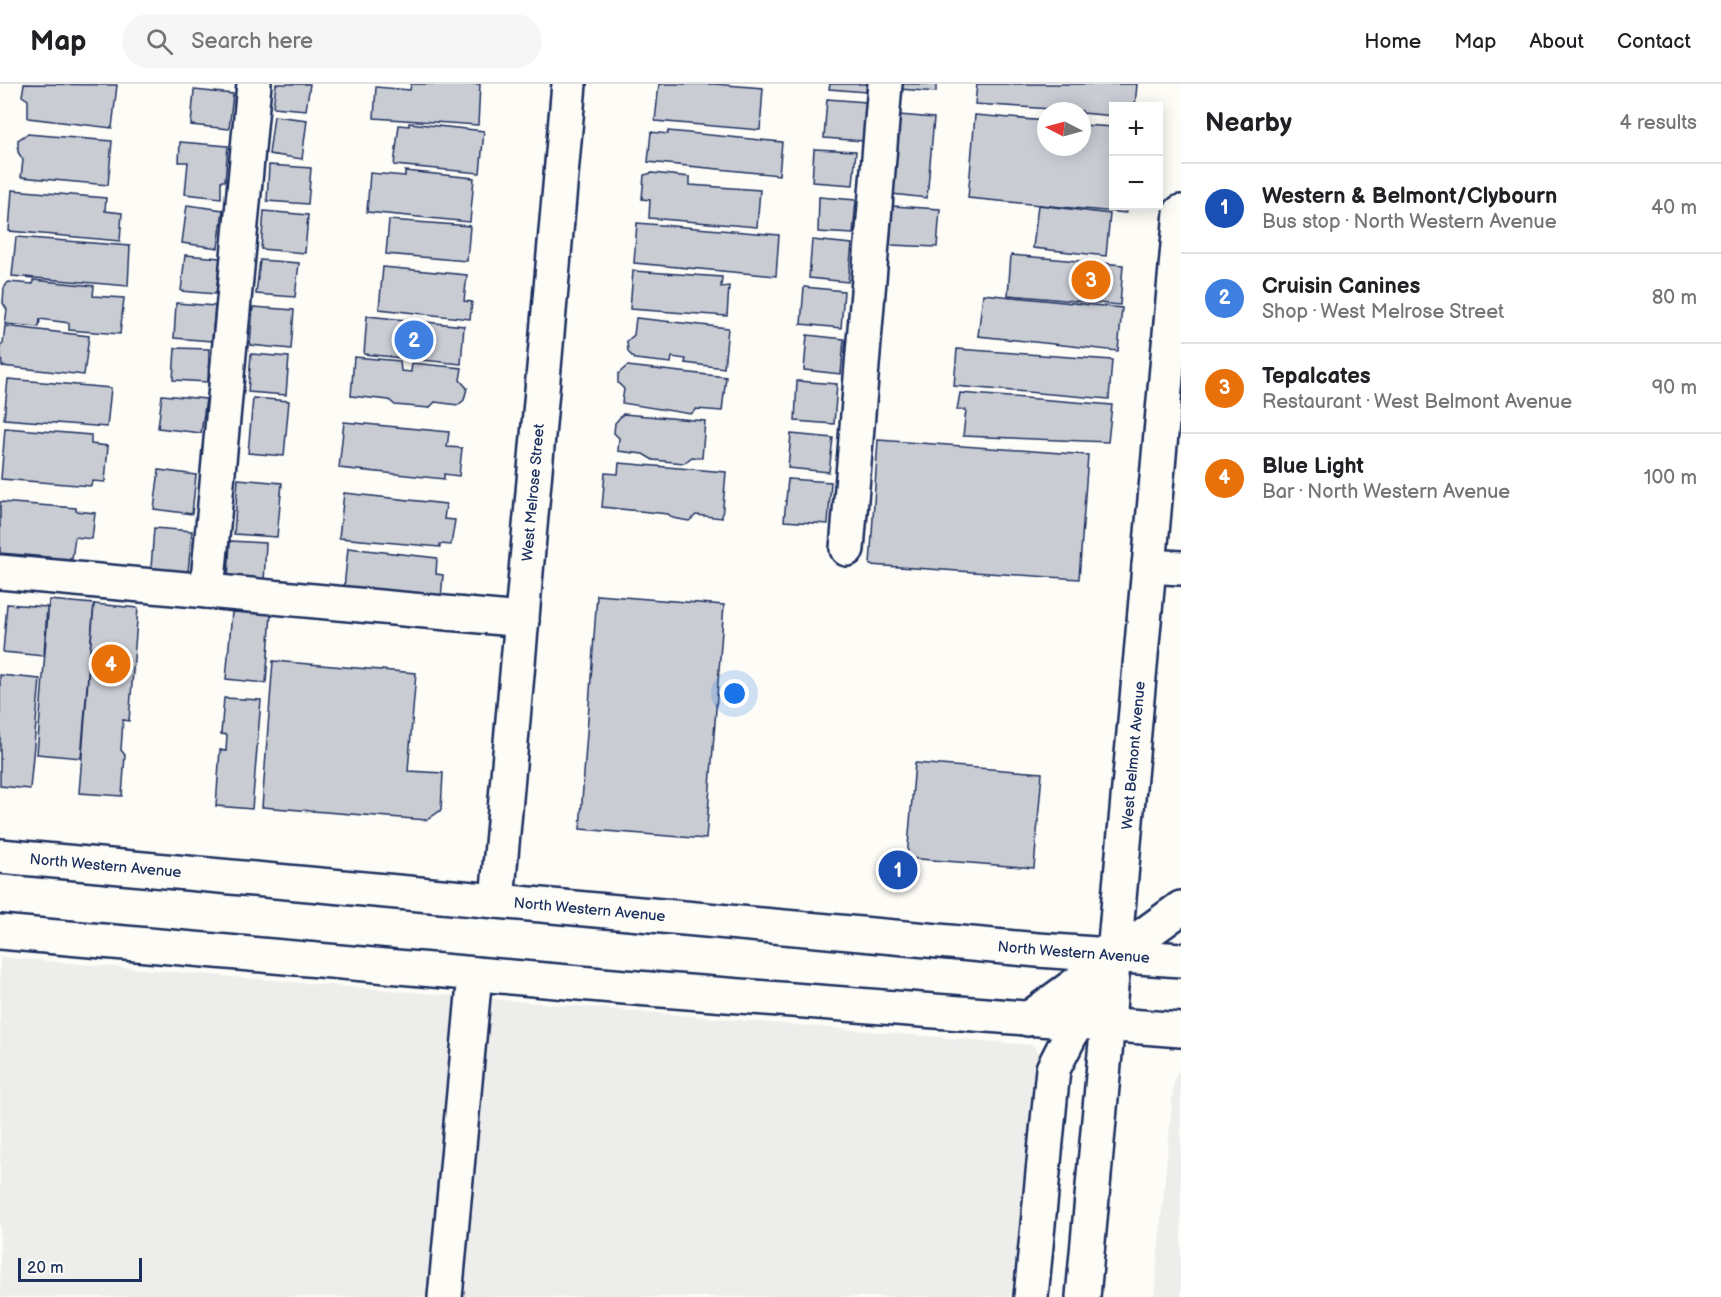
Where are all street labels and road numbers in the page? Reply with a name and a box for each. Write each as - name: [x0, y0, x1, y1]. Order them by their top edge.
- street label: West Melrose Street: [518, 423, 549, 562]
- street label: West Belmont Avenue: [1118, 680, 1150, 830]
- street label: North Western Avenue: [29, 850, 182, 882]
- street label: North Western Avenue: [513, 894, 666, 926]
- street label: North Western Avenue: [997, 937, 1150, 968]

